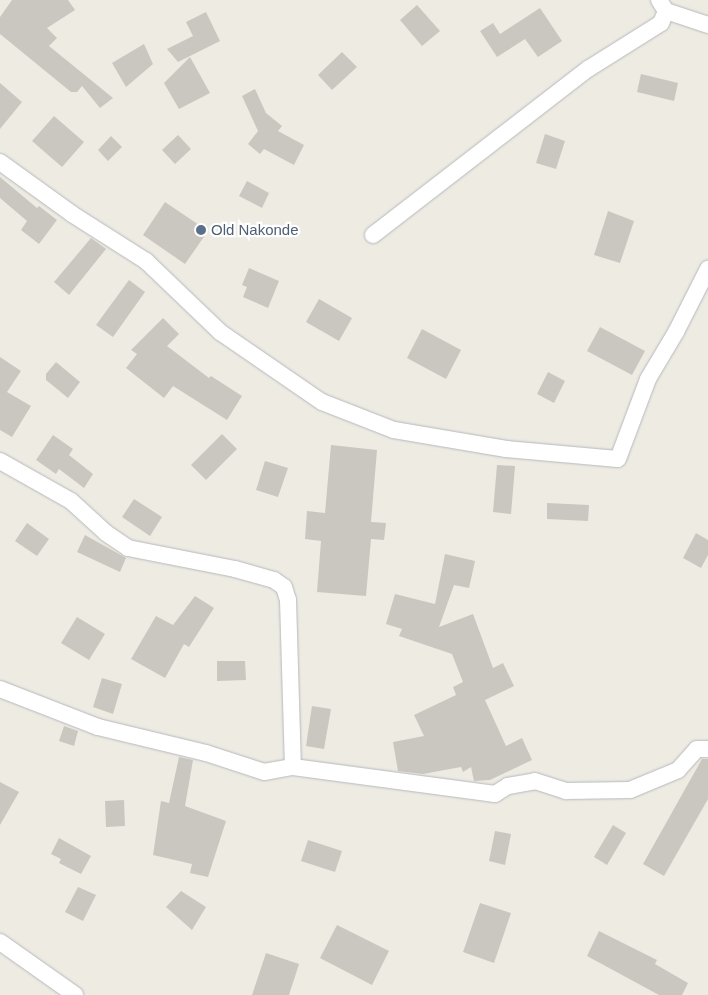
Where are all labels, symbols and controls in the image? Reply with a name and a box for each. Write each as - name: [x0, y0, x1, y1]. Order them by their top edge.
- place label: Old Nakonde: [211, 221, 299, 239]
- marker: Old Nakonde: [195, 224, 207, 236]

